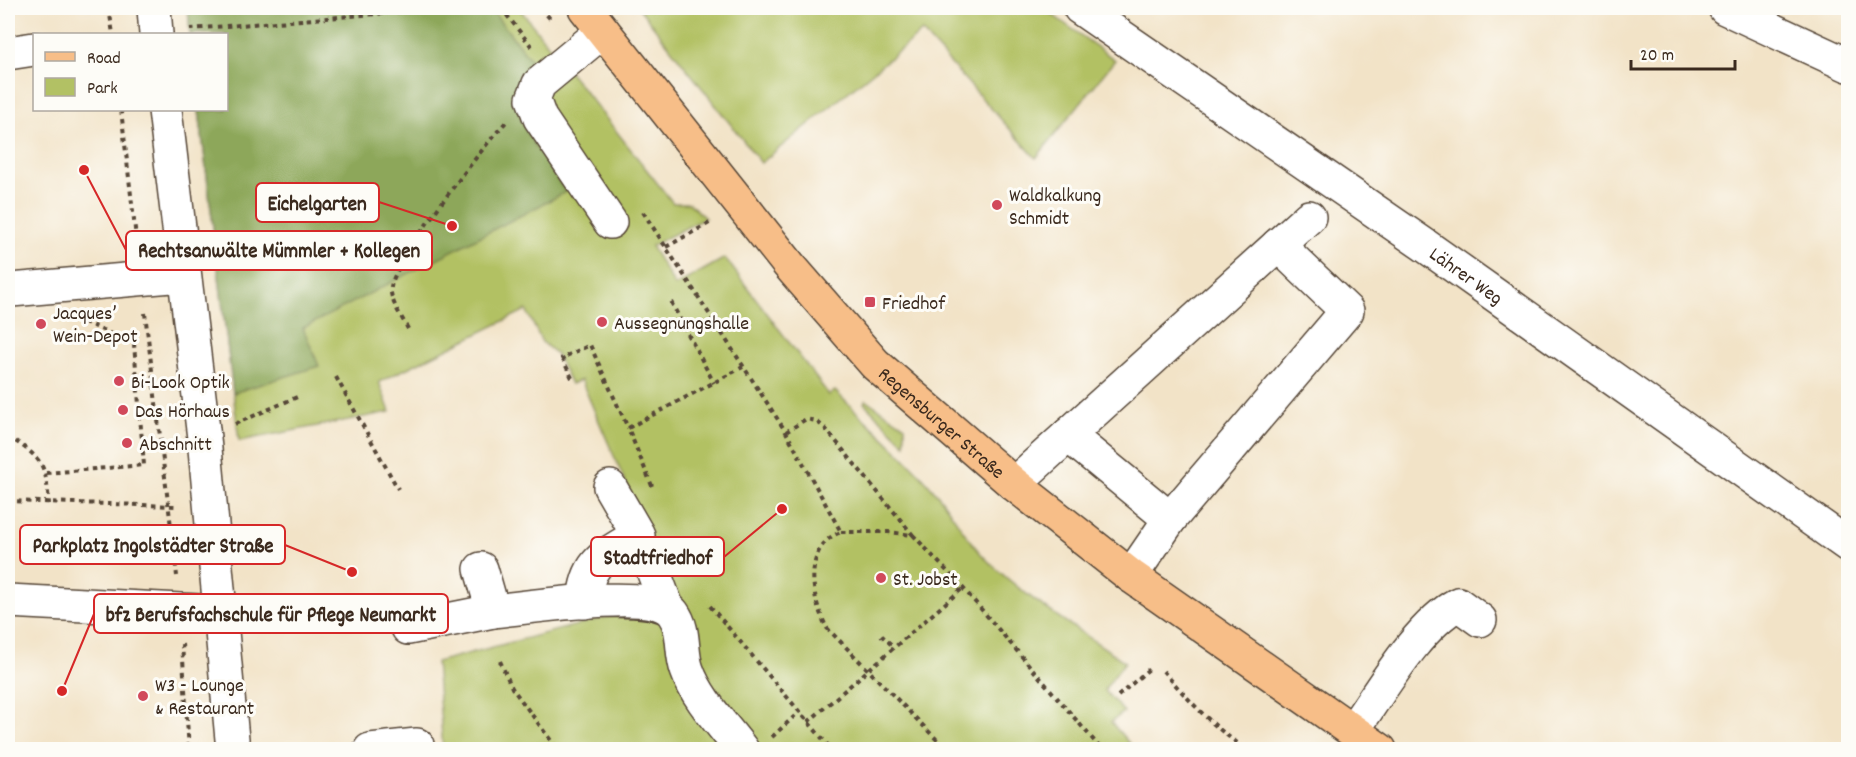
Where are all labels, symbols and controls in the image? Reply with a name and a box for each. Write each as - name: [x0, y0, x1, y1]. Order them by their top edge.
- legend: [33, 33, 228, 111]
- scale bar: [1631, 33, 1734, 71]
- text: 20 m: [1640, 44, 1674, 69]
- text: Road: [87, 47, 121, 72]
- text: Park: [87, 77, 118, 102]
- callout: Eichelgarten: [256, 183, 379, 222]
- place label: Waldkalkung Schmidt: [1009, 183, 1101, 234]
- text: Eichelgarten: [267, 191, 367, 221]
- marker: Waldkalkung Schmidt: [990, 198, 1004, 212]
- callout: Rechtsanwälte Mümmler + Kollegen: [126, 231, 432, 270]
- text: Rechtsanwälte Mümmler + Kollegen: [138, 238, 420, 268]
- street label: Lährer Weg: [1422, 242, 1508, 313]
- place label: Friedhof: [882, 291, 946, 319]
- marker: Friedhof: [863, 295, 877, 309]
- place label: Jacques’ Wein-Depot: [53, 301, 138, 352]
- place label: Aussegnungshalle: [614, 311, 749, 339]
- marker: Aussegnungshalle: [595, 315, 609, 329]
- marker: Jacques’ Wein-Depot: [34, 317, 48, 331]
- street label: Regensburger Straße: [871, 362, 1010, 487]
- place label: Bi-Look Optik: [131, 370, 230, 398]
- marker: Bi-Look Optik: [112, 374, 126, 388]
- place label: Das Hörhaus: [135, 399, 230, 427]
- marker: Das Hörhaus: [116, 403, 130, 417]
- place label: Abschnitt: [139, 432, 212, 460]
- marker: Abschnitt: [120, 436, 134, 450]
- callout: Parkplatz Ingolstädter Straße: [20, 525, 285, 564]
- text: Parkplatz Ingolstädter Straße: [33, 533, 273, 563]
- callout: Stadtfriedhof: [591, 537, 724, 576]
- text: Stadtfriedhof: [604, 545, 714, 575]
- place label: St. Jobst: [893, 567, 958, 595]
- marker: St. Jobst: [874, 571, 888, 585]
- callout: bfz Berufsfachschule für Pflege Neumarkt: [94, 594, 448, 633]
- text: bfz Berufsfachschule für Pflege Neumarkt: [106, 602, 436, 632]
- place label: W3 - Lounge & Restaurant: [155, 673, 254, 724]
- marker: W3 - Lounge & Restaurant: [136, 689, 150, 703]

